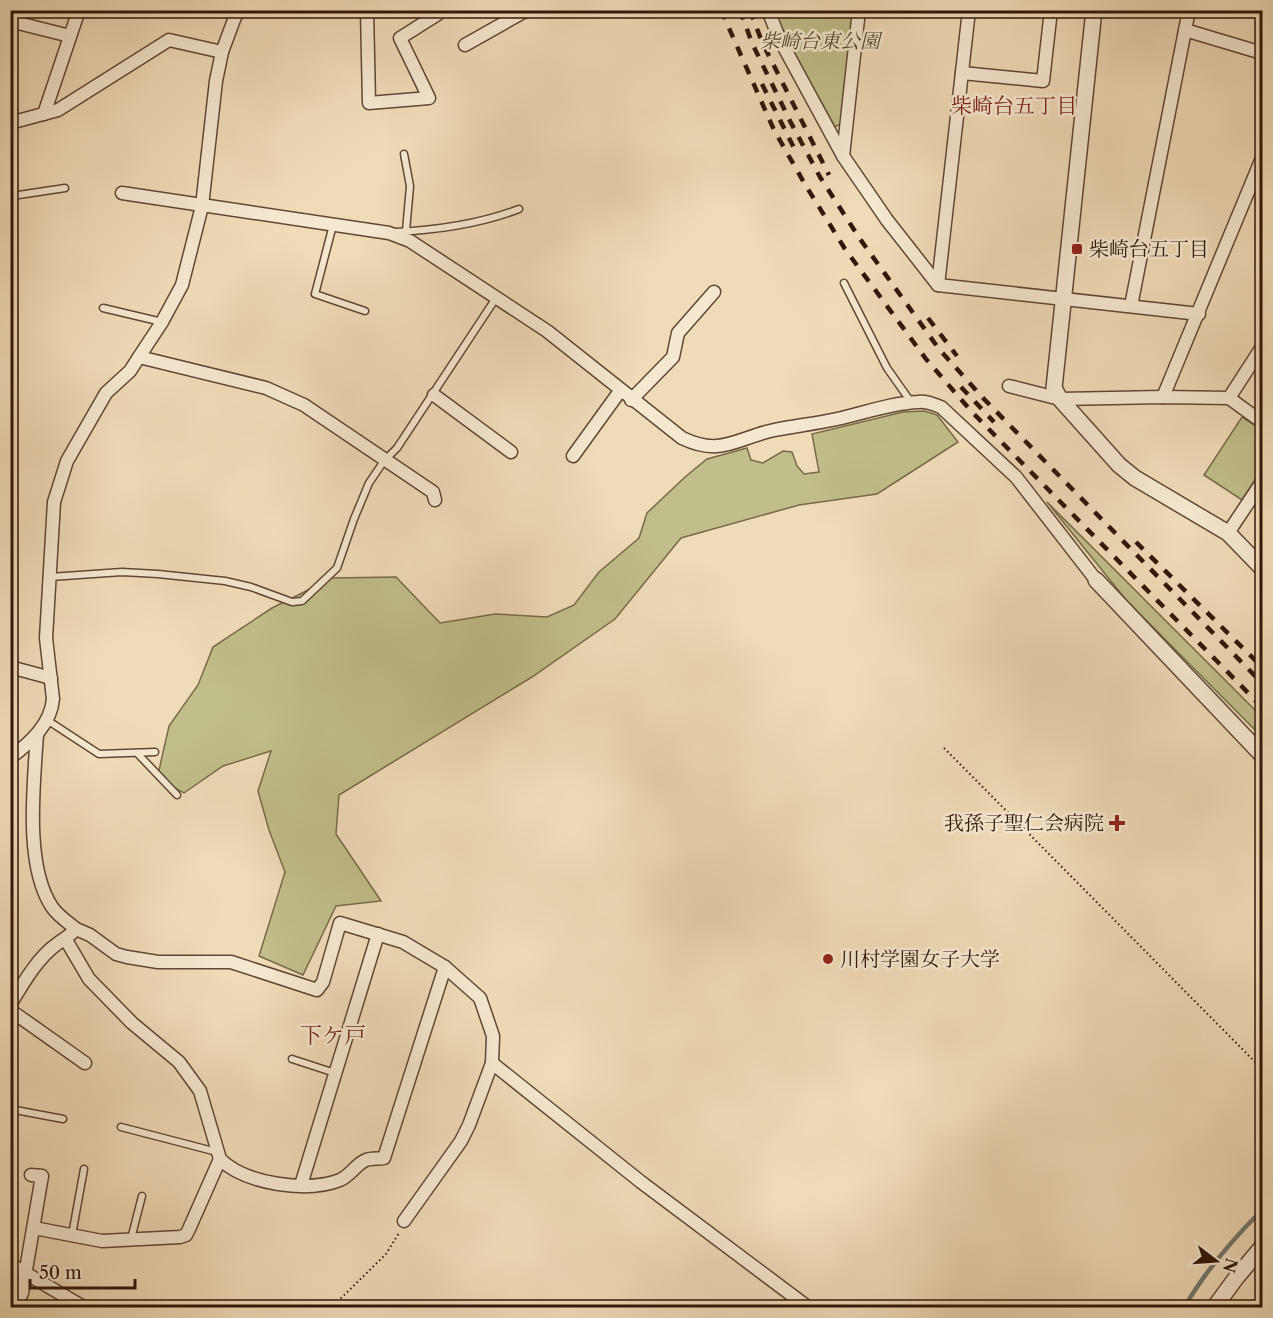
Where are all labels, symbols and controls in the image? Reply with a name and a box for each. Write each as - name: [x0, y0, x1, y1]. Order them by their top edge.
- park label: 柴崎台東公園: [760, 29, 883, 53]
- district label: 柴崎台五丁目: [951, 93, 1077, 118]
- place label: 柴崎台五丁目: [1089, 237, 1209, 261]
- marker: 柴崎台五丁目: [1070, 242, 1084, 256]
- place label: 我孫子聖仁会病院: [944, 811, 1104, 835]
- marker: 我孫子聖仁会病院: [1108, 814, 1126, 832]
- place label: 川村学園女子大学: [840, 947, 1000, 971]
- marker: 川村学園女子大学: [821, 952, 835, 966]
- district label: 下ケ戸: [300, 1022, 366, 1049]
- north arrow: [1186, 1231, 1246, 1291]
- scale bar: [30, 1252, 135, 1290]
- text: N: [1219, 1256, 1242, 1275]
- text: 50 m: [39, 1262, 82, 1284]

